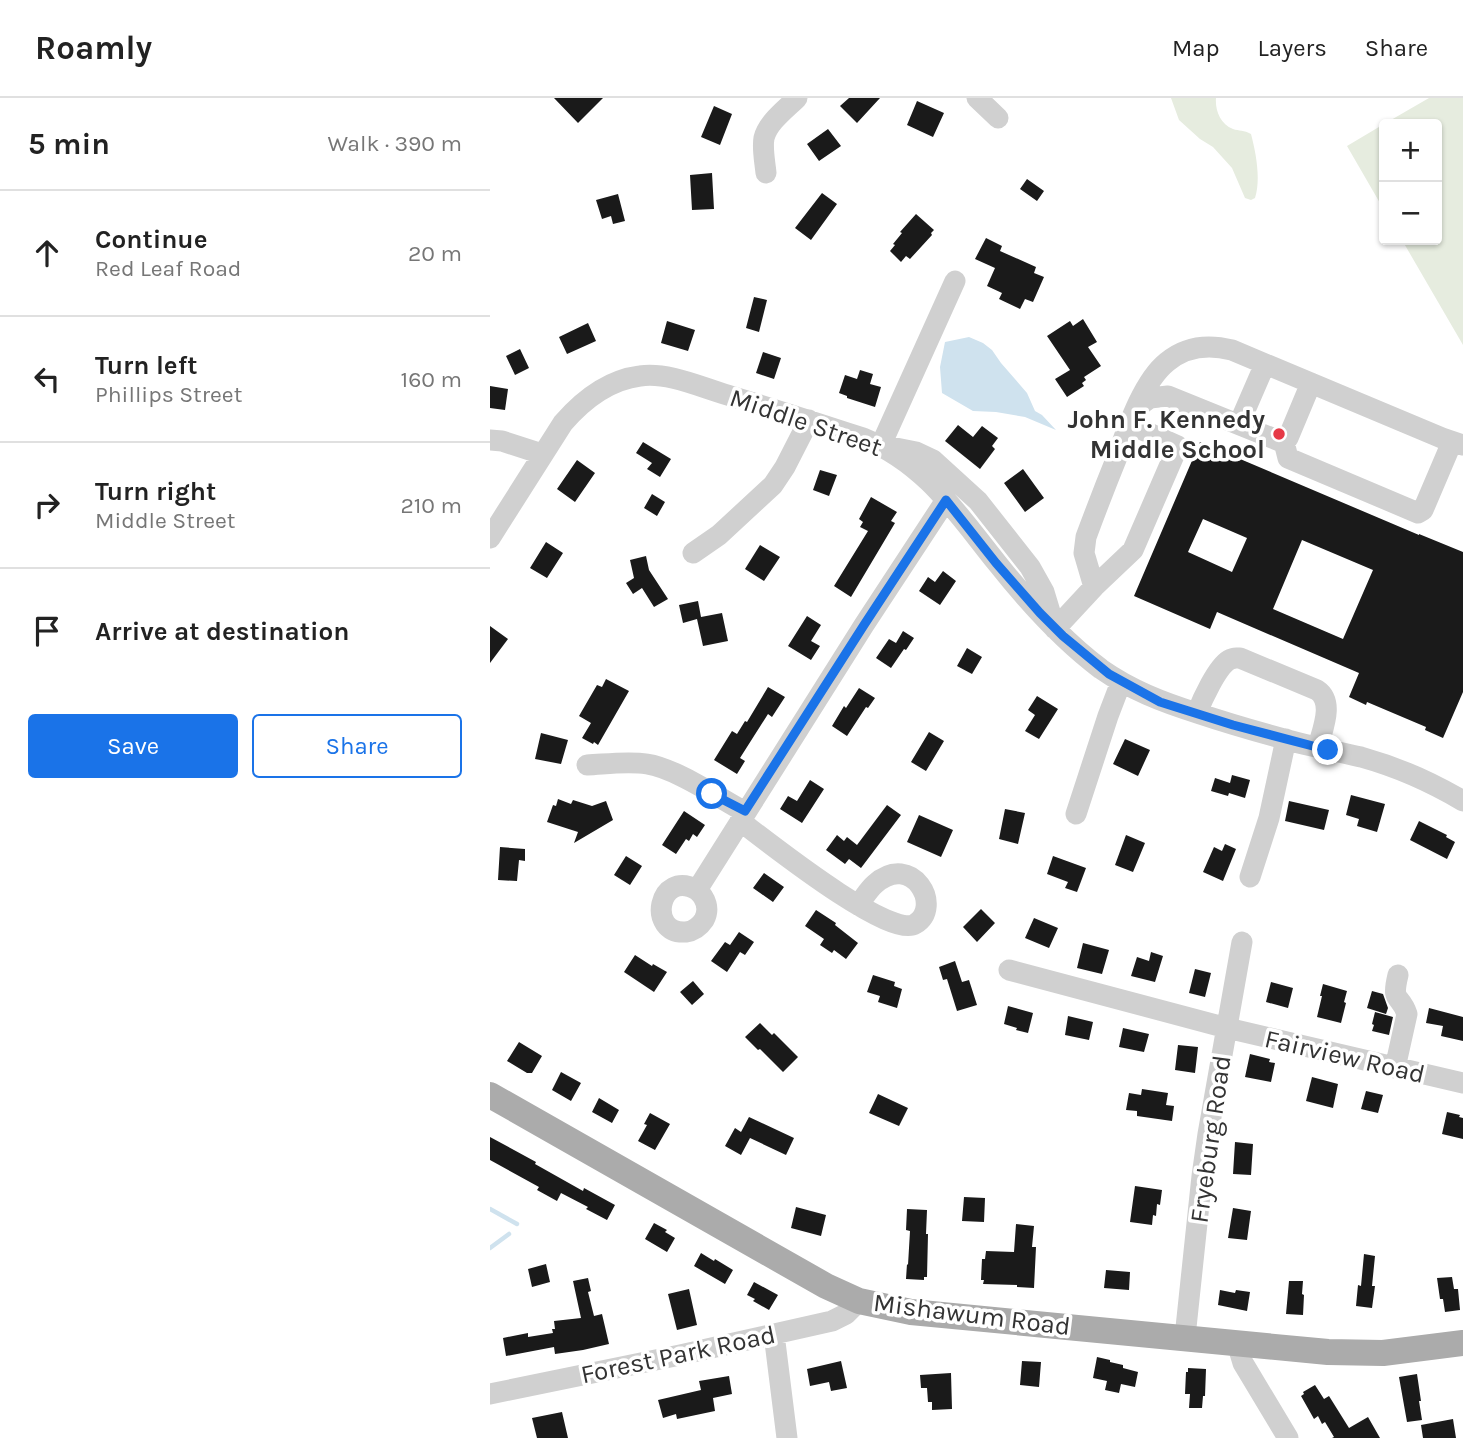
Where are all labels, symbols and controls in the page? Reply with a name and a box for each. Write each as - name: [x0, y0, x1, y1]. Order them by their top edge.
- text: Roamly: [35, 29, 152, 67]
- text: Map: [1172, 34, 1220, 62]
- text: Layers: [1258, 34, 1327, 62]
- text: Share: [1365, 34, 1428, 62]
- map controls: [1379, 119, 1442, 245]
- button: +: [1379, 119, 1442, 182]
- text: 5 min: [28, 126, 110, 162]
- text: Walk · 390 m: [328, 130, 462, 157]
- button: −: [1379, 182, 1442, 245]
- text: Continue: [95, 224, 207, 255]
- icon: ahead: [28, 234, 66, 272]
- text: 20 m: [408, 240, 462, 267]
- text: Red Leaf Road: [95, 255, 242, 282]
- text: Turn left: [95, 350, 197, 381]
- icon: left: [28, 360, 66, 398]
- text: 160 m: [401, 366, 462, 393]
- text: Phillips Street: [95, 381, 242, 408]
- street label: Middle Street: [726, 382, 886, 463]
- place label: John F. Kennedy Middle School: [1067, 404, 1265, 465]
- marker: John F. Kennedy Middle School: [1271, 426, 1287, 442]
- text: Turn right: [95, 476, 216, 507]
- icon: right: [28, 486, 66, 524]
- text: 210 m: [400, 492, 462, 519]
- text: Middle Street: [95, 507, 235, 534]
- icon: arrive: [28, 612, 66, 650]
- text: Arrive at destination: [95, 616, 349, 647]
- button: Save: [28, 714, 238, 778]
- button: Share: [252, 714, 462, 778]
- route end: [1312, 734, 1343, 765]
- route start: [696, 778, 727, 809]
- street label: Fairview Road: [1262, 1023, 1428, 1090]
- street label: Fryeburg Road: [1183, 1053, 1238, 1225]
- street label: Mishawum Road: [872, 1287, 1072, 1342]
- street label: Forest Park Road: [578, 1319, 778, 1390]

